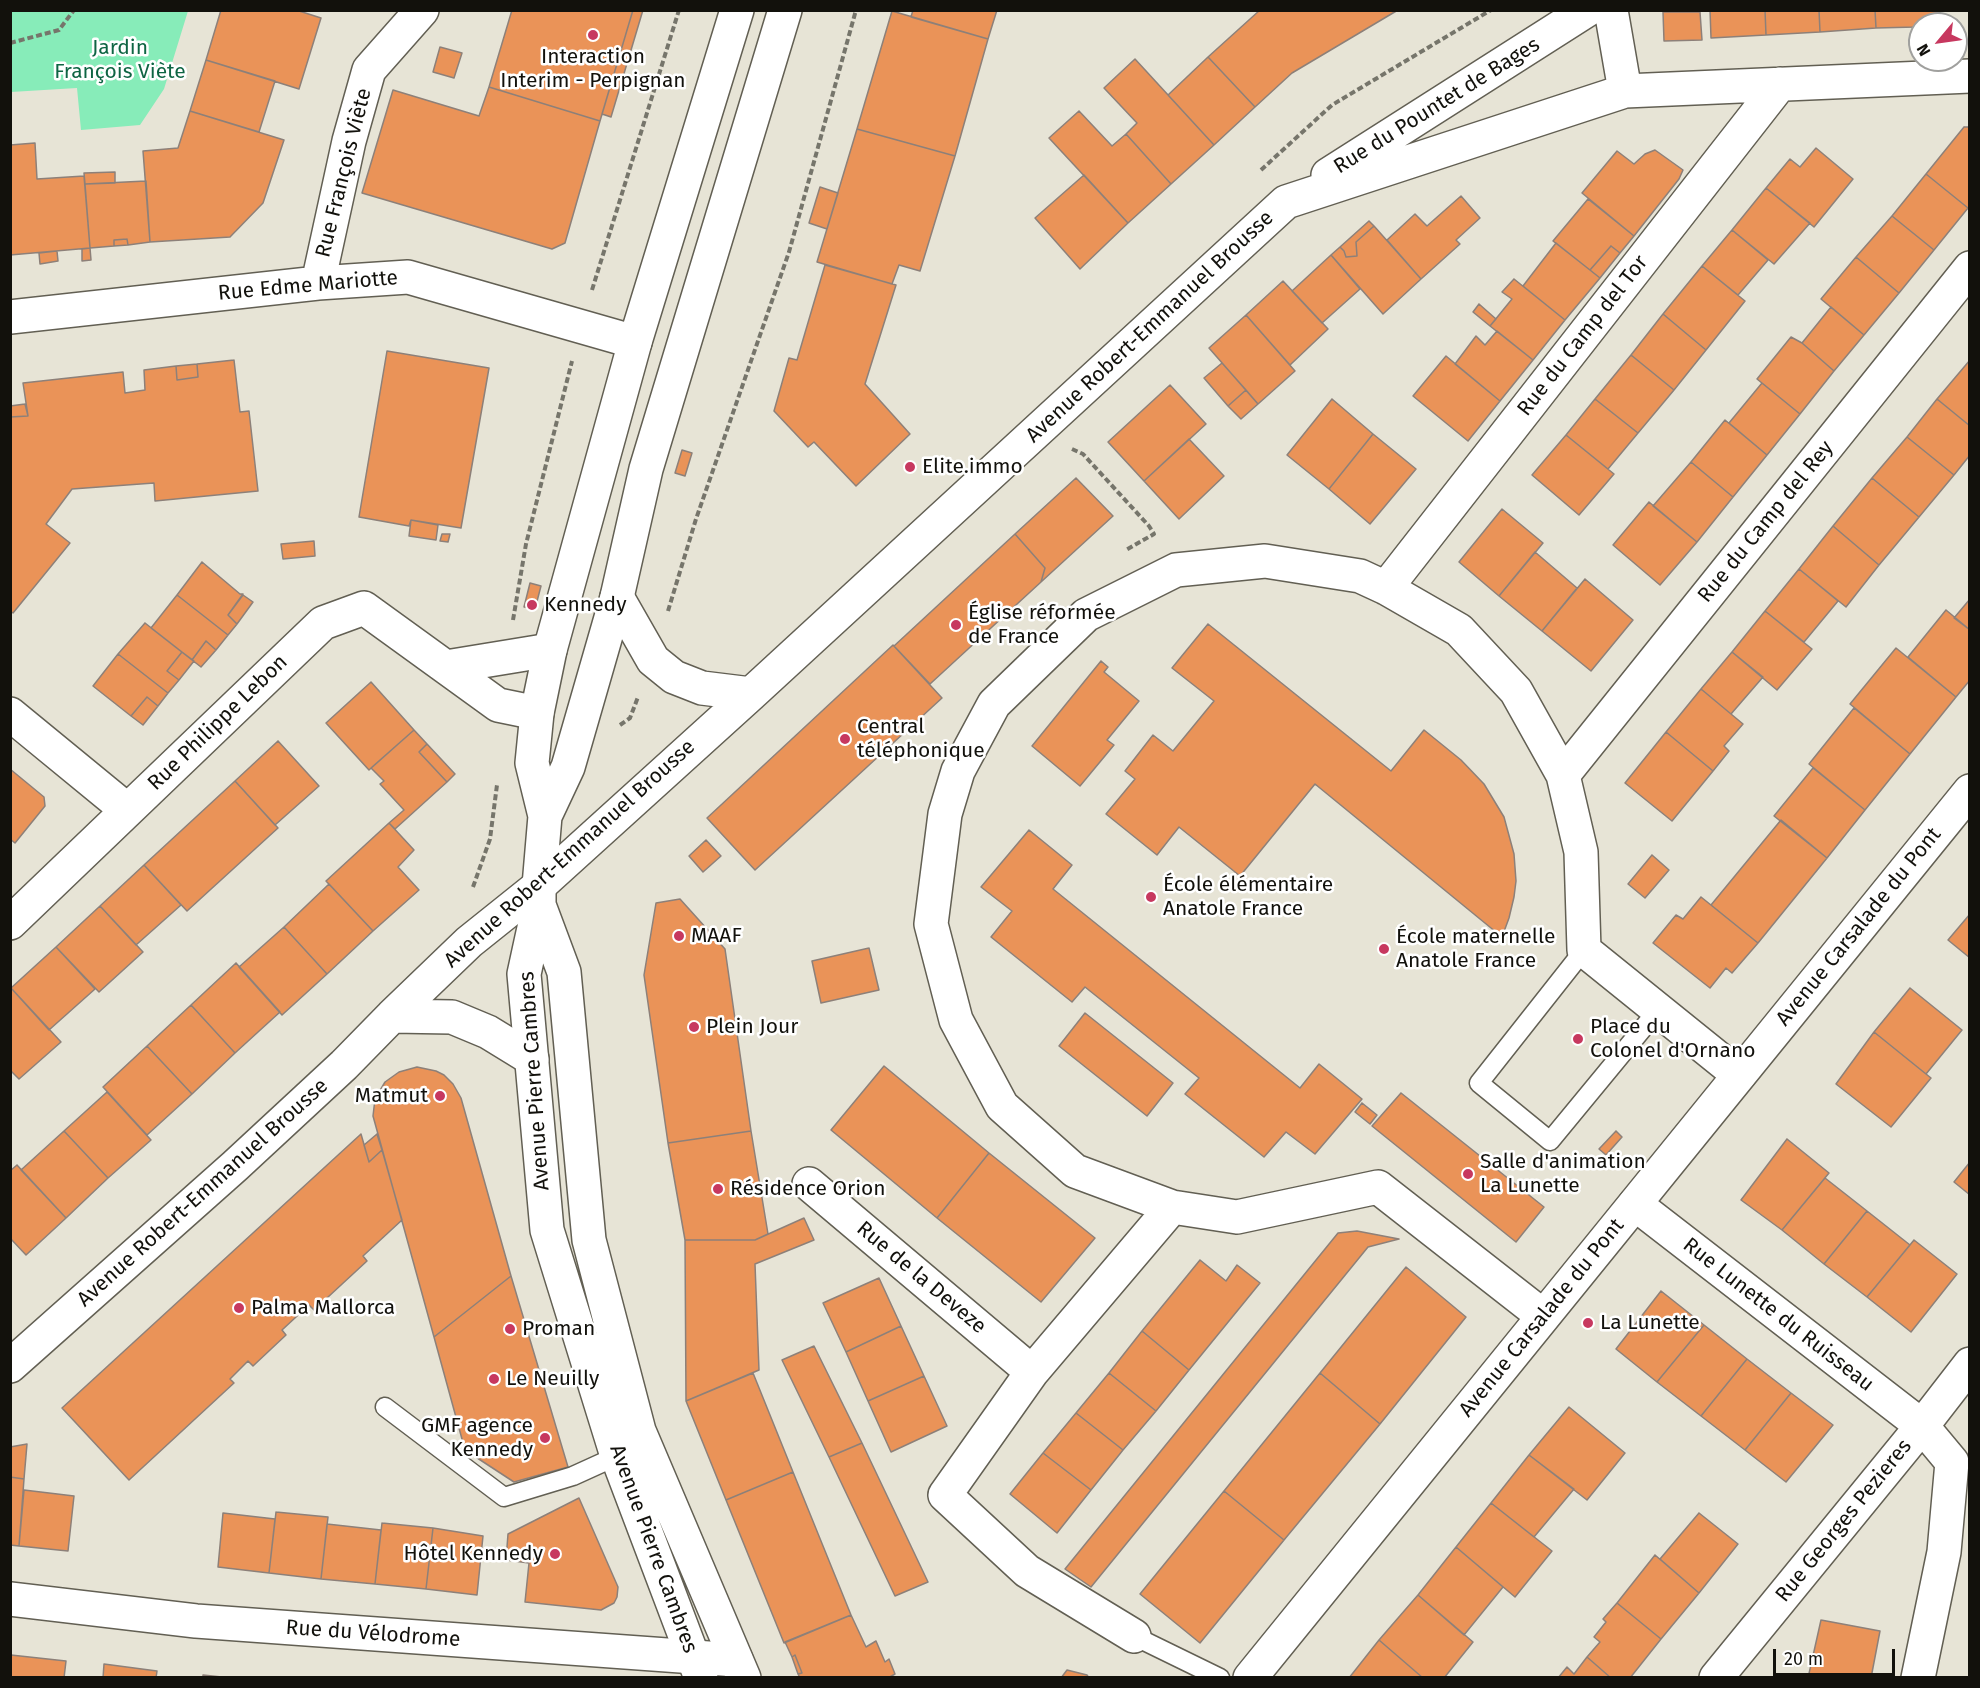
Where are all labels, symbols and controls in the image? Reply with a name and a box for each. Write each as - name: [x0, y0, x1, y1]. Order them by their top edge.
- north arrow: [1908, 12, 1968, 72]
- marker: Interaction Interim - Perpignan: [586, 28, 600, 42]
- street label: Rue du Pountet de Bages: [1329, 32, 1545, 180]
- park label: Jardin François Viète: [54, 35, 186, 85]
- text: N: [1913, 41, 1934, 59]
- place label: Interaction Interim - Perpignan: [500, 44, 686, 94]
- street label: Rue François Viète: [311, 86, 377, 260]
- street label: Avenue Robert-Emmanuel Brousse: [1021, 206, 1279, 448]
- street label: Rue du Camp del Tor: [1512, 251, 1654, 421]
- street label: Rue Edme Mariotte: [217, 266, 399, 306]
- street label: Rue du Camp del Rey: [1693, 436, 1839, 608]
- place label: Elite.immo: [922, 454, 1023, 480]
- marker: Elite.immo: [903, 460, 917, 474]
- place label: Kennedy: [544, 592, 626, 618]
- marker: Kennedy: [525, 598, 539, 612]
- place label: Église réformée de France: [968, 600, 1116, 650]
- marker: Église réformée de France: [949, 618, 963, 632]
- street label: Rue Philippe Lebon: [143, 650, 293, 796]
- place label: Central téléphonique: [857, 714, 985, 764]
- marker: Central téléphonique: [838, 732, 852, 746]
- street label: Avenue Robert-Emmanuel Brousse: [439, 735, 701, 973]
- street label: Avenue Carsalade du Pont: [1771, 823, 1947, 1031]
- place label: École élémentaire Anatole France: [1163, 872, 1333, 922]
- marker: École élémentaire Anatole France: [1144, 890, 1158, 904]
- place label: MAAF: [691, 923, 742, 949]
- place label: École maternelle Anatole France: [1396, 924, 1555, 974]
- marker: MAAF: [672, 929, 686, 943]
- marker: École maternelle Anatole France: [1377, 942, 1391, 956]
- street label: Avenue Pierre Cambres: [515, 971, 555, 1191]
- place label: Plein Jour: [706, 1014, 798, 1040]
- place label: Place du Colonel d'Ornano: [1590, 1014, 1755, 1064]
- marker: Plein Jour: [687, 1020, 701, 1034]
- marker: Place du Colonel d'Ornano: [1571, 1032, 1585, 1046]
- street label: Avenue Robert-Emmanuel Brousse: [72, 1074, 334, 1312]
- place label: Matmut: [355, 1083, 428, 1109]
- marker: Matmut: [433, 1089, 447, 1103]
- place label: Salle d'animation La Lunette: [1480, 1149, 1646, 1199]
- marker: Salle d'animation La Lunette: [1461, 1167, 1475, 1181]
- place label: Résidence Orion: [730, 1176, 886, 1202]
- marker: Résidence Orion: [711, 1182, 725, 1196]
- street label: Avenue Carsalade du Pont: [1454, 1214, 1630, 1422]
- street label: Rue de la Deveze: [851, 1216, 991, 1340]
- street label: Rue Lunette du Ruisseau: [1677, 1233, 1879, 1397]
- place label: Palma Mallorca: [251, 1295, 395, 1321]
- marker: Palma Mallorca: [232, 1301, 246, 1315]
- place label: La Lunette: [1600, 1310, 1700, 1336]
- place label: Proman: [522, 1316, 595, 1342]
- marker: La Lunette: [1581, 1316, 1595, 1330]
- marker: Proman: [503, 1322, 517, 1336]
- place label: Le Neuilly: [506, 1366, 599, 1392]
- marker: Le Neuilly: [487, 1372, 501, 1386]
- place label: GMF agence Kennedy: [421, 1413, 533, 1463]
- marker: GMF agence Kennedy: [538, 1431, 552, 1445]
- street label: Rue Georges Pezieres: [1771, 1434, 1917, 1608]
- street label: Avenue Pierre Cambres: [604, 1442, 702, 1656]
- place label: Hôtel Kennedy: [404, 1541, 543, 1567]
- marker: Hôtel Kennedy: [548, 1547, 562, 1561]
- street label: Rue du Vélodrome: [285, 1615, 461, 1653]
- scale bar: [1776, 1637, 1898, 1675]
- text: 20 m: [1784, 1648, 1823, 1670]

